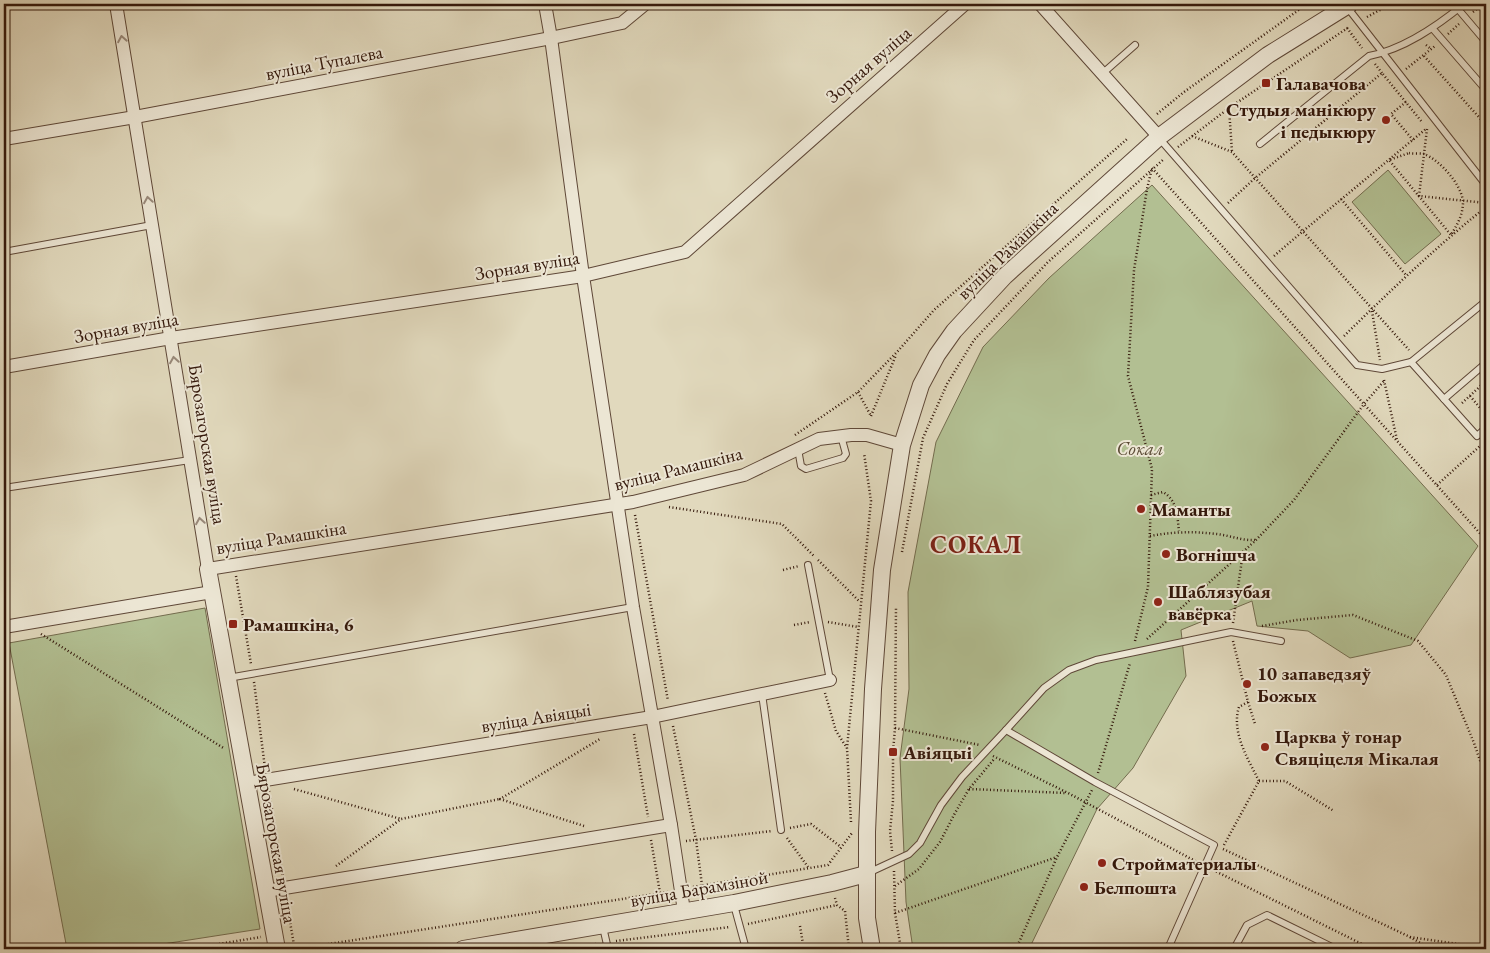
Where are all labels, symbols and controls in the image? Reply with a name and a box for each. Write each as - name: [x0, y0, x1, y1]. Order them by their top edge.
- street label: Зорная вуліца: [820, 20, 917, 108]
- one-way arrow: [118, 35, 128, 44]
- street label: вуліца Тупалева: [263, 39, 385, 86]
- place label: Галавачова: [1276, 71, 1367, 96]
- marker: Галавачова: [1260, 77, 1272, 89]
- place label: Студыя манікюру і педыкюру: [1226, 97, 1377, 144]
- marker: Студыя манікюру і педыкюру: [1380, 114, 1392, 126]
- one-way arrow: [144, 195, 154, 204]
- street label: вуліца Рамашкіна: [951, 195, 1064, 305]
- street label: Зорная вуліца: [473, 245, 582, 286]
- street label: Зорная вуліца: [72, 306, 181, 349]
- one-way arrow: [170, 356, 180, 365]
- street label: Бярозагорская вуліца: [182, 362, 233, 527]
- park label: Сокал: [1117, 436, 1163, 461]
- street label: вуліца Рамашкіна: [611, 440, 745, 497]
- place label: Маманты: [1151, 497, 1231, 522]
- marker: Маманты: [1135, 503, 1147, 515]
- street label: вуліца Рамашкіна: [214, 515, 348, 560]
- one-way arrow: [196, 516, 206, 525]
- district label: СОКАЛ: [930, 529, 1022, 560]
- place label: Вогнішча: [1176, 542, 1256, 567]
- marker: Вогнішча: [1160, 548, 1172, 560]
- place label: Шаблязубая вавёрка: [1168, 579, 1271, 626]
- marker: Шаблязубая вавёрка: [1152, 596, 1164, 608]
- place label: Рамашкіна, 6: [243, 612, 354, 637]
- marker: Рамашкіна, 6: [227, 618, 239, 630]
- place label: 10 запаведзяў Божых: [1257, 661, 1372, 708]
- marker: 10 запаведзяў Божых: [1241, 678, 1253, 690]
- street label: вуліца Авіяцыі: [479, 696, 593, 739]
- place label: Царква ў гонар Свяціцеля Мікалая: [1275, 724, 1439, 771]
- place label: Авіяцыі: [902, 740, 972, 765]
- marker: Царква ў гонар Свяціцеля Мікалая: [1259, 741, 1271, 753]
- marker: Авіяцыі: [887, 746, 899, 758]
- street label: Бярозагорская вуліца: [250, 761, 303, 926]
- place label: Стройматериалы: [1112, 851, 1257, 876]
- marker: Стройматериалы: [1096, 857, 1108, 869]
- street label: вуліца Барамзіной: [628, 864, 770, 913]
- place label: Белпошта: [1094, 875, 1177, 900]
- marker: Белпошта: [1078, 881, 1090, 893]

